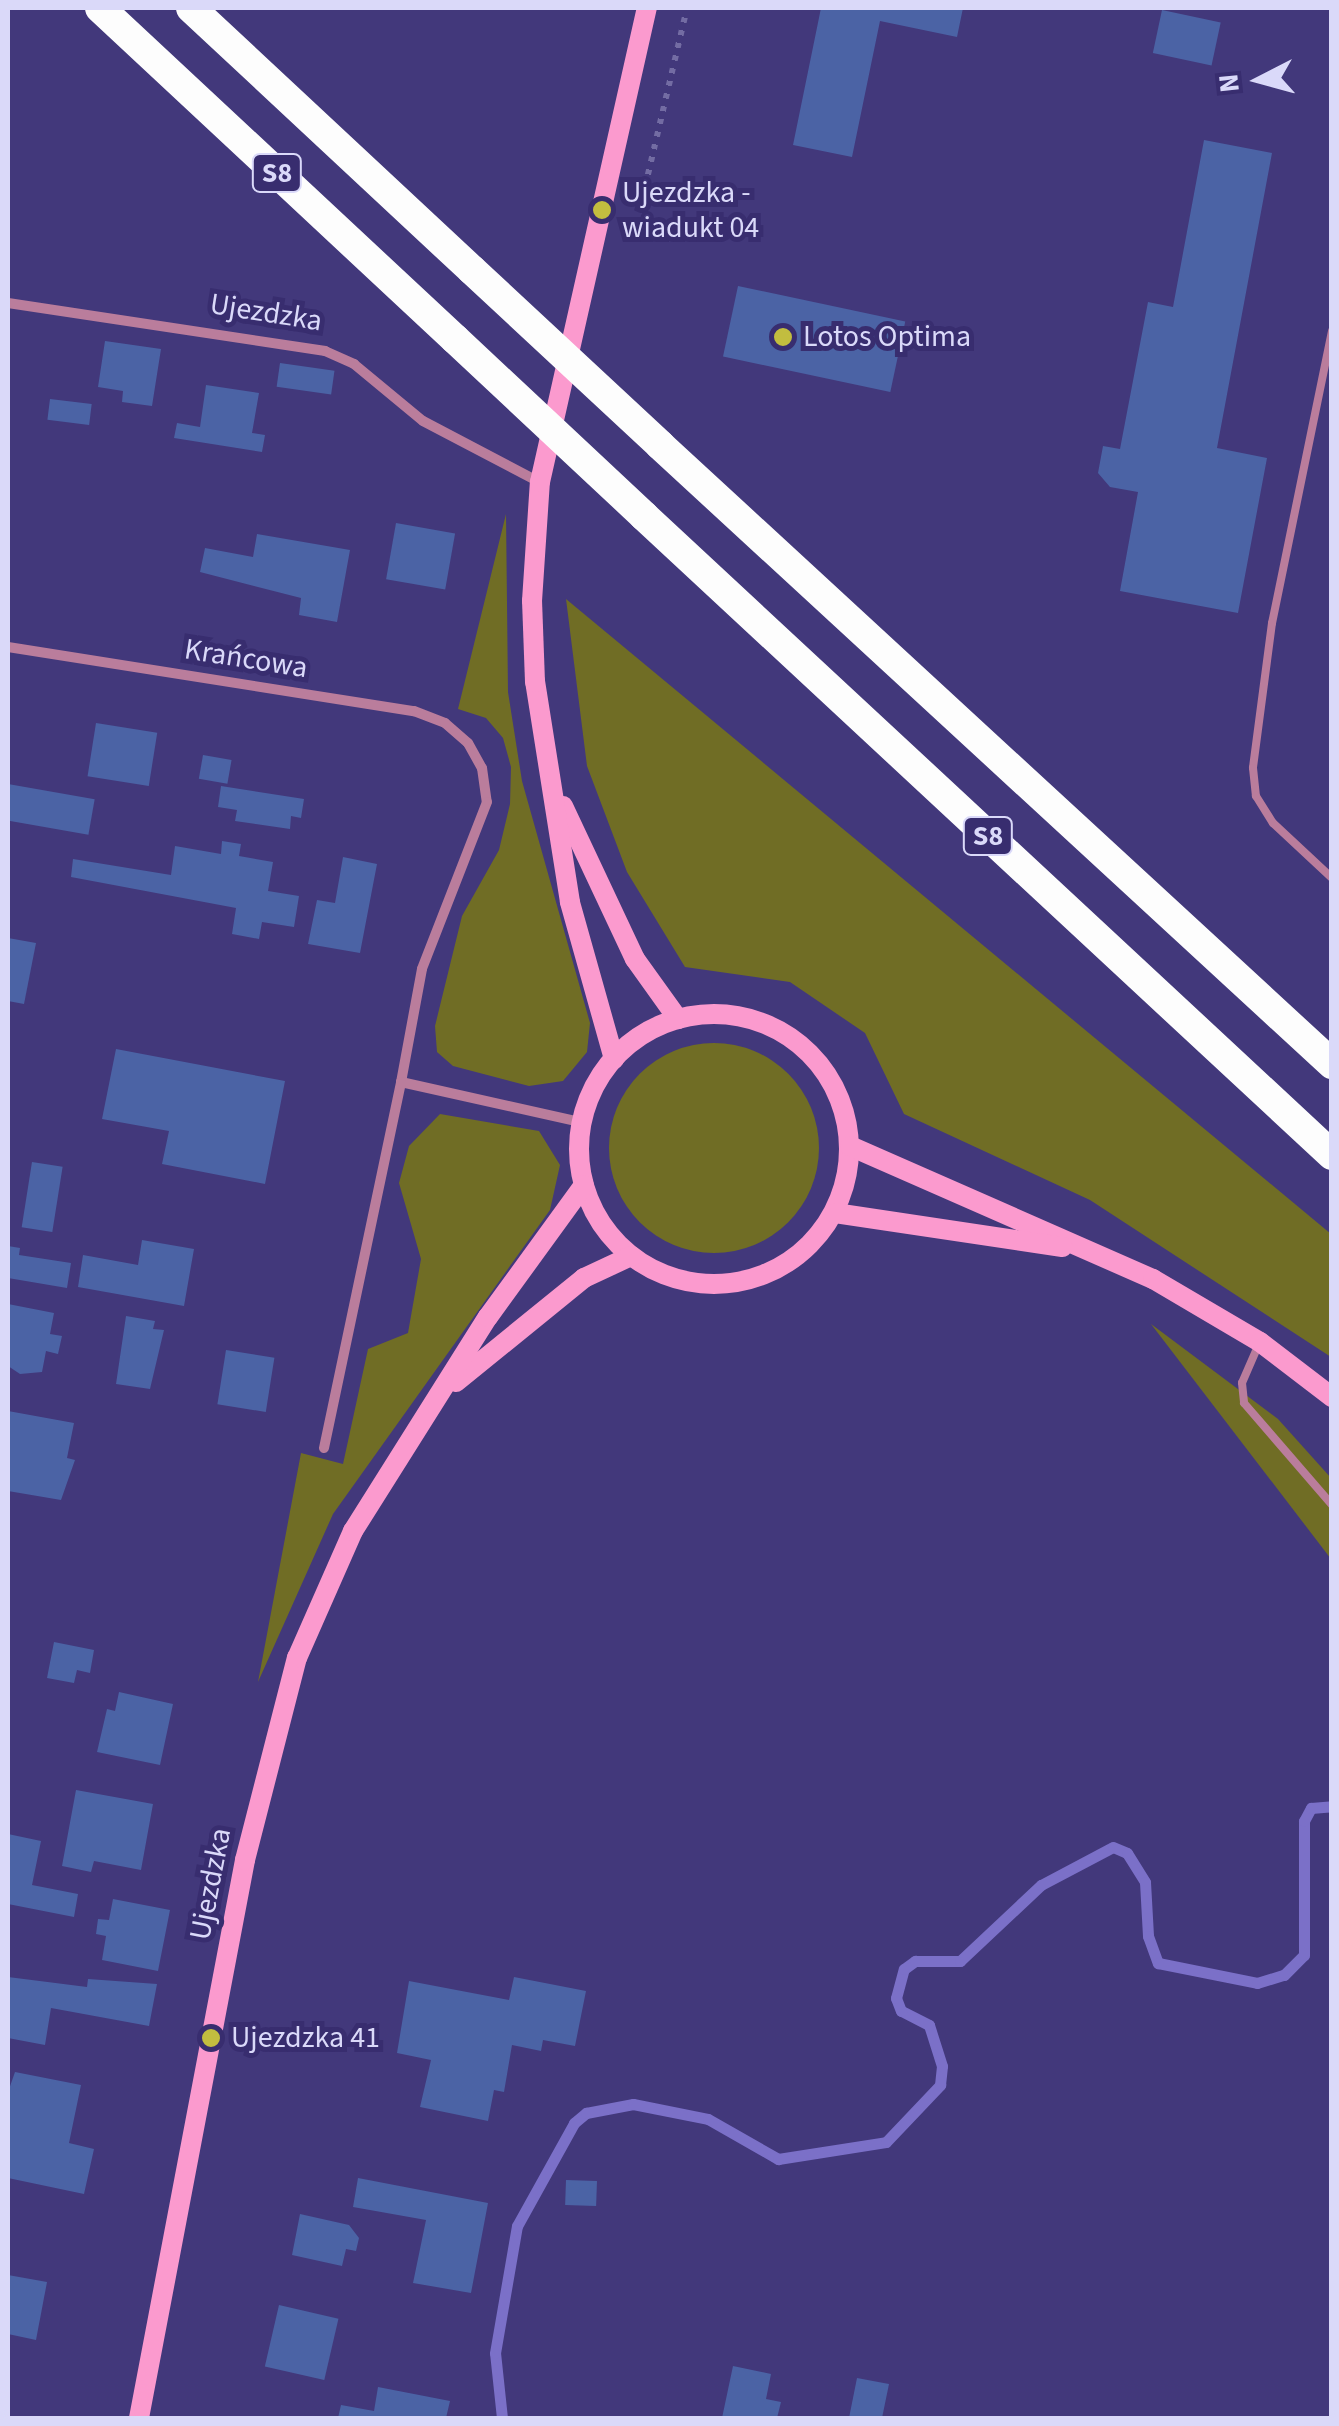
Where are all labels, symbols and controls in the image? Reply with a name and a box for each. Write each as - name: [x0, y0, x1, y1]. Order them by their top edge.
- north arrow: [1209, 30, 1309, 130]
- text: N: [1208, 72, 1250, 94]
- road number: S8: [250, 150, 304, 196]
- place label: Ujezdzka - wiadukt 04: [622, 175, 759, 246]
- marker: Ujezdzka - wiadukt 04: [591, 199, 613, 221]
- street label: Ujezdzka: [207, 286, 325, 340]
- place label: Lotos Optima: [803, 319, 971, 355]
- marker: Lotos Optima: [772, 326, 794, 348]
- street label: Krańcowa: [182, 632, 310, 686]
- road number: S8: [960, 813, 1016, 859]
- street label: Ujezdzka: [183, 1825, 239, 1943]
- place label: Ujezdzka 41: [231, 2020, 380, 2056]
- marker: Ujezdzka 41: [200, 2027, 222, 2049]

